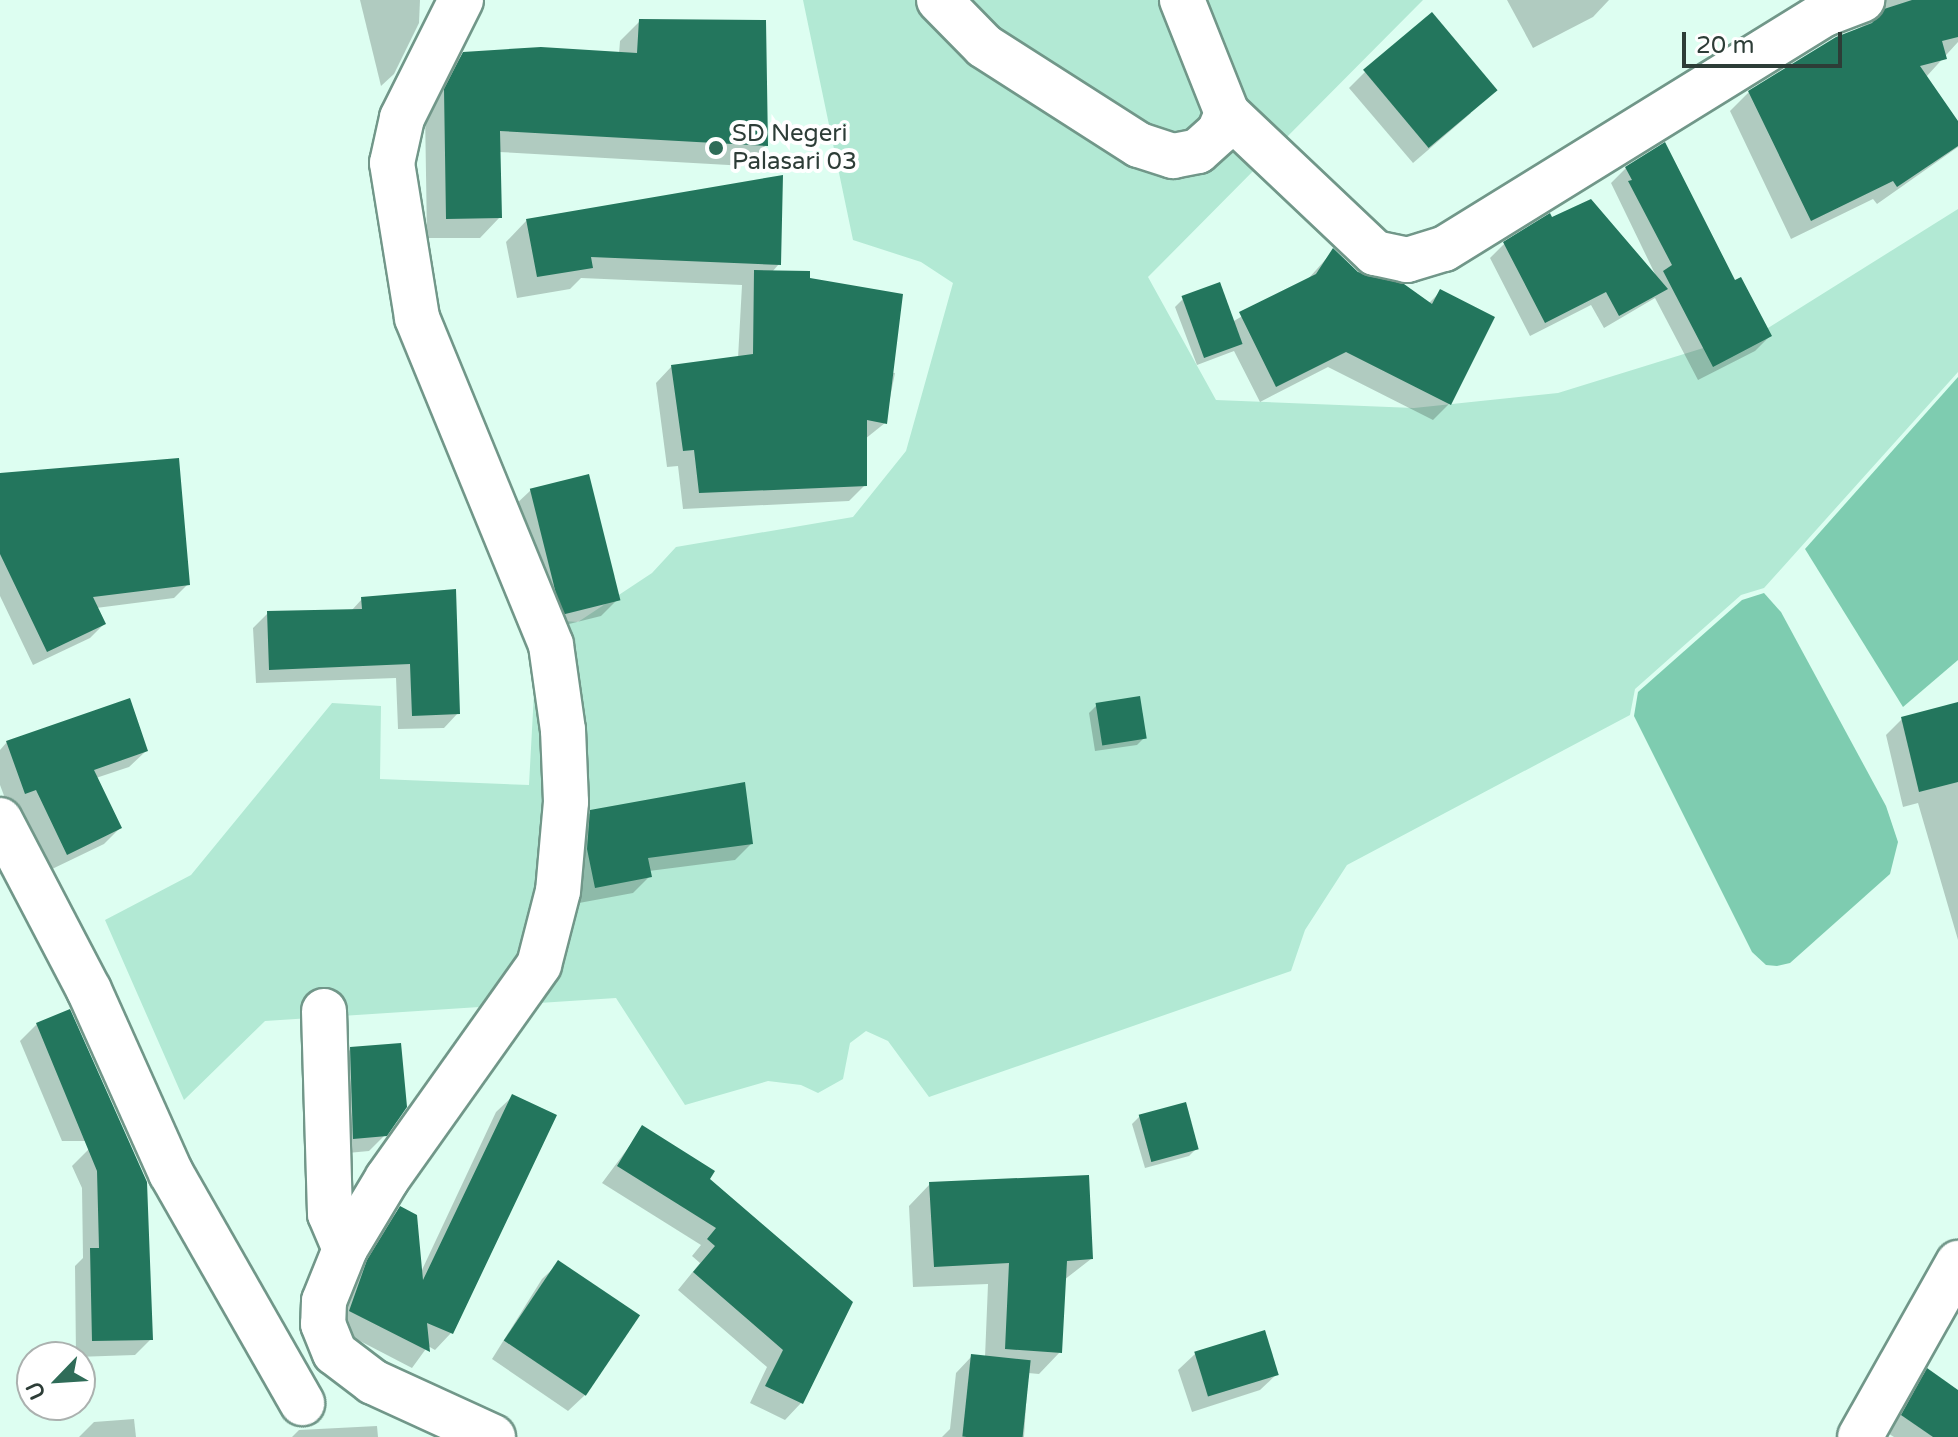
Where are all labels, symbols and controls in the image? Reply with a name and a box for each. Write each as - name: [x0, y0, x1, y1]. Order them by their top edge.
- scale bar: [1686, 16, 1846, 66]
- text: 20 m: [1696, 31, 1754, 60]
- place label: SD Negeri Palasari 03: [732, 120, 857, 176]
- marker: SD Negeri Palasari 03: [707, 139, 725, 157]
- north arrow: [16, 1341, 96, 1421]
- text: U: [21, 1377, 51, 1403]

